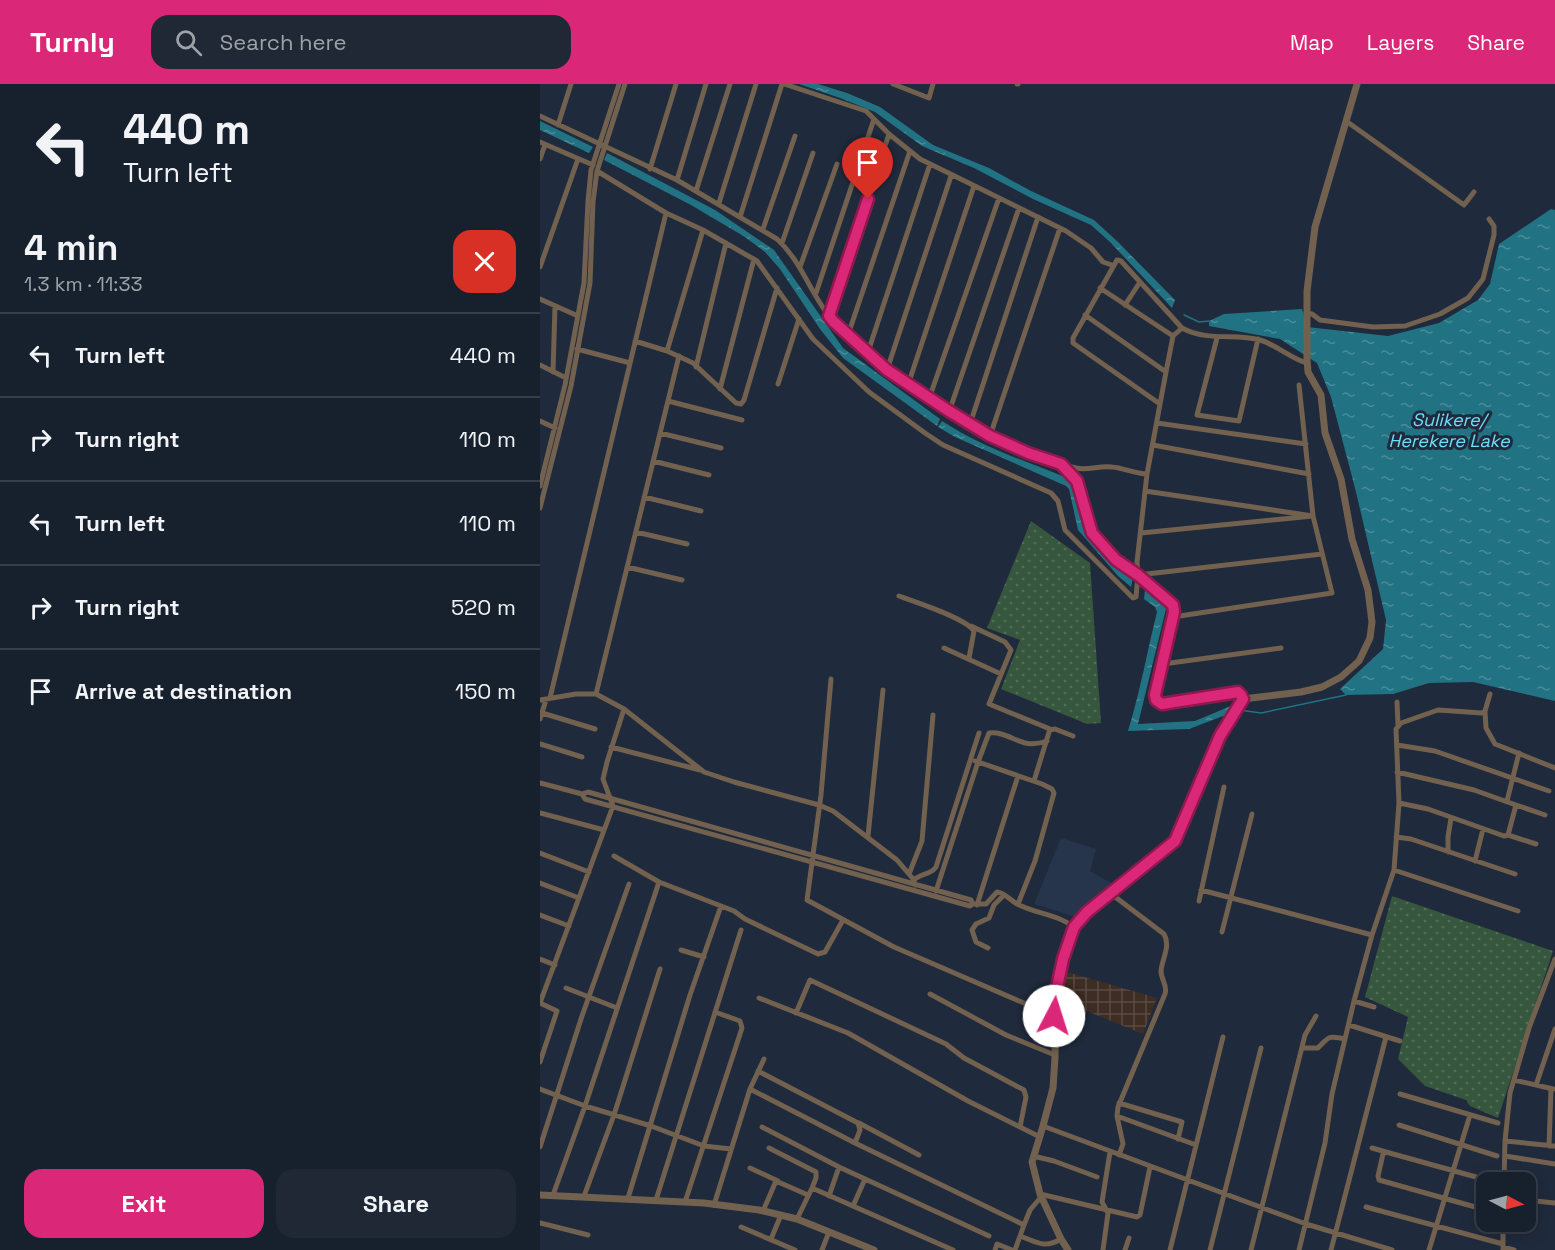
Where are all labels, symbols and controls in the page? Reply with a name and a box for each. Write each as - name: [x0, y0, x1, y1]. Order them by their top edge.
- search box: [151, 15, 571, 69]
- text: Turnly: [30, 24, 115, 60]
- icon: search: [172, 26, 205, 59]
- text: Search here: [220, 28, 347, 56]
- text: Map: [1290, 29, 1334, 56]
- text: Layers: [1367, 29, 1434, 56]
- text: Share: [1467, 29, 1525, 56]
- text: 440 m: [123, 103, 250, 156]
- icon: left: [24, 108, 102, 186]
- pin: [842, 137, 893, 199]
- icon: arrive: [851, 146, 884, 179]
- text: Turn left: [123, 155, 233, 190]
- text: 4 min: [24, 225, 119, 271]
- button: close: [453, 230, 516, 293]
- text: 1.3 km · 11:33: [24, 271, 143, 297]
- icon: left: [24, 339, 57, 372]
- text: Turn left: [75, 341, 165, 369]
- text: 440 m: [450, 341, 516, 369]
- water label: Sulikere/ Herekere Lake: [1388, 408, 1511, 452]
- icon: right: [24, 423, 57, 456]
- text: Turn right: [75, 425, 180, 453]
- text: 110 m: [459, 425, 516, 453]
- icon: left: [24, 507, 57, 540]
- text: Turn left: [75, 509, 165, 537]
- text: 110 m: [459, 509, 516, 537]
- icon: right: [24, 591, 57, 624]
- text: Turn right: [75, 593, 180, 621]
- text: 520 m: [451, 593, 516, 621]
- icon: arrive: [24, 675, 57, 708]
- text: Arrive at destination: [75, 677, 292, 705]
- text: 150 m: [455, 677, 516, 705]
- position arrow: [1022, 984, 1086, 1048]
- button: Exit: [24, 1169, 264, 1238]
- button: Share: [276, 1169, 516, 1238]
- north arrow: [1476, 1172, 1536, 1232]
- map controls: [1476, 1172, 1536, 1232]

